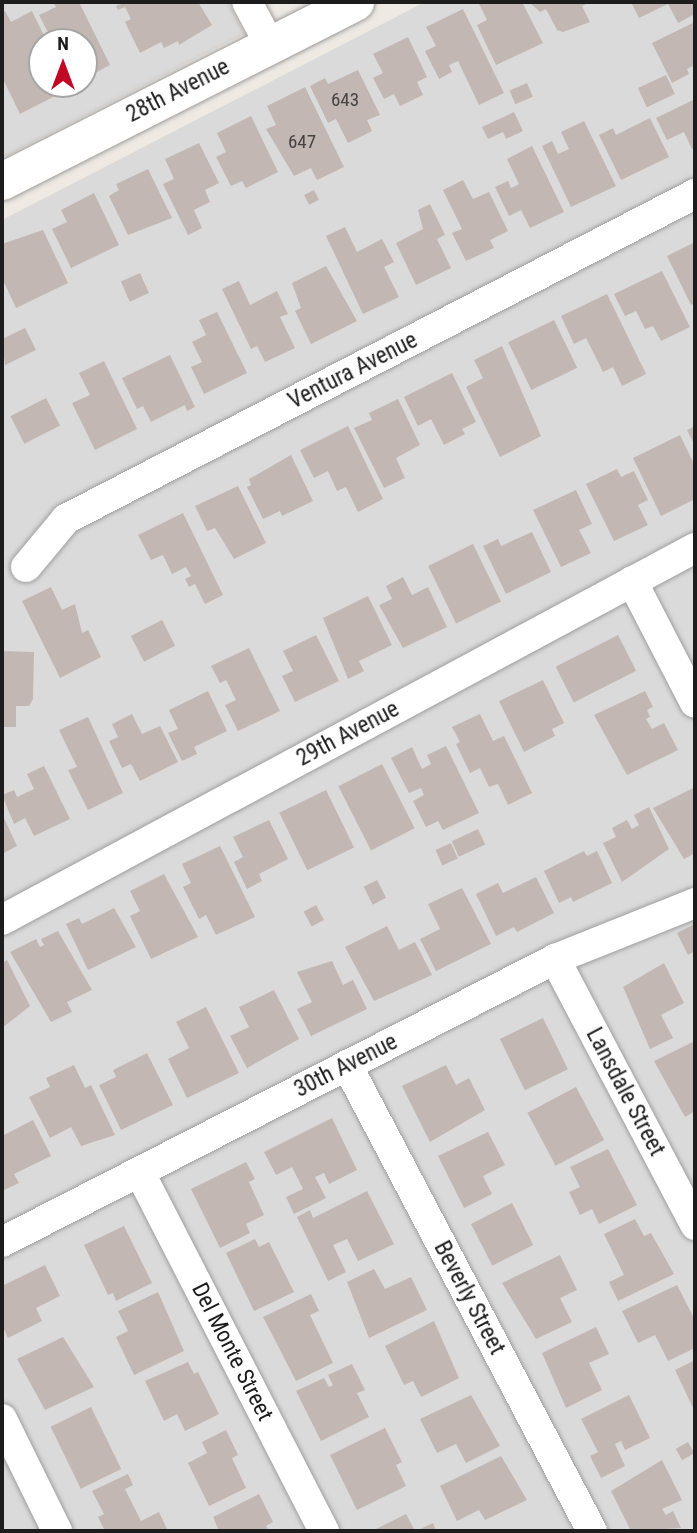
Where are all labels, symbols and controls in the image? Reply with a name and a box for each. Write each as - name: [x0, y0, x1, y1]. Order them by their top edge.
- north arrow: [28, 28, 98, 98]
- text: N: [57, 32, 69, 55]
- street label: 28th Avenue: [122, 53, 234, 129]
- house number: 643: [331, 89, 359, 111]
- house number: 647: [288, 131, 316, 153]
- street label: Ventura Avenue: [284, 327, 422, 415]
- street label: 29th Avenue: [292, 695, 404, 773]
- street label: Lansdale Street: [580, 1023, 670, 1161]
- street label: 30th Avenue: [290, 1028, 402, 1104]
- street label: Beverly Street: [428, 1236, 510, 1360]
- street label: Del Monte Street: [185, 1278, 279, 1426]

